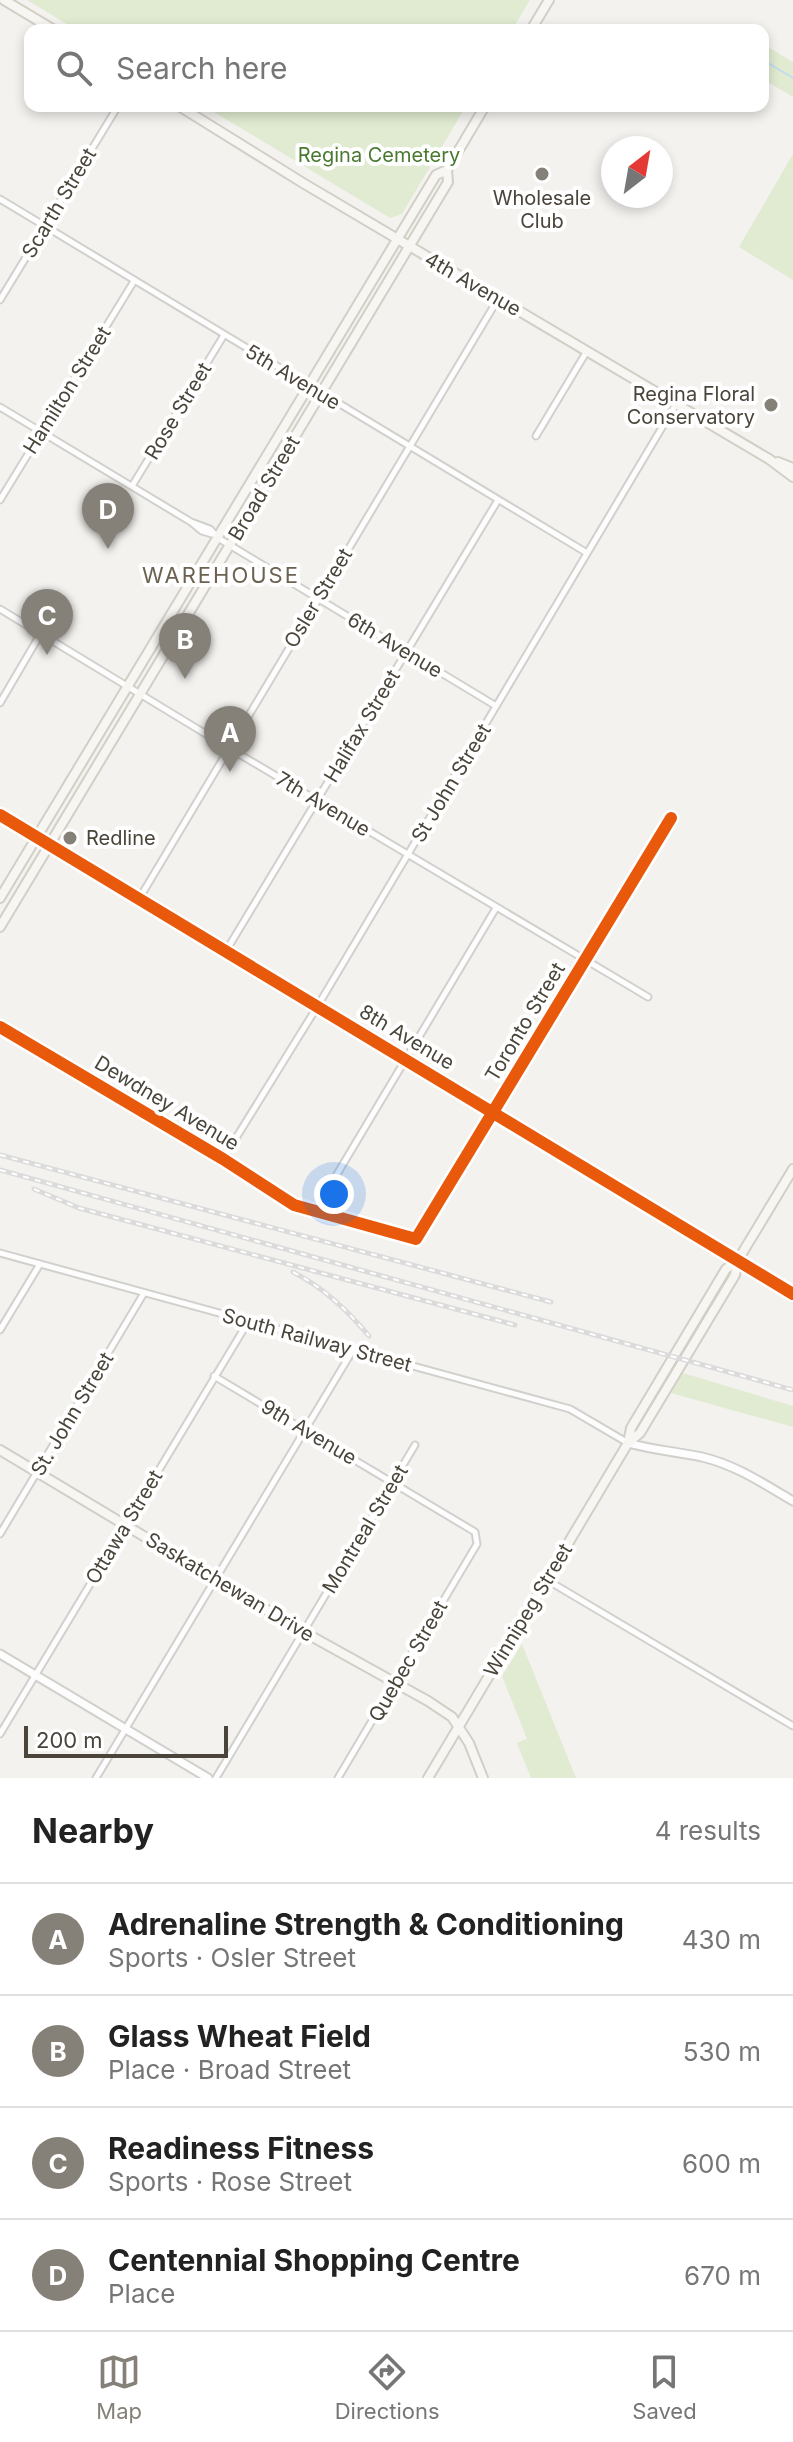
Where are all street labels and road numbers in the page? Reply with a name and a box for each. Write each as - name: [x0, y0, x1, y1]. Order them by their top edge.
- street label: Scarth Street: [17, 143, 101, 262]
- street label: 4th Avenue: [421, 247, 525, 321]
- street label: Hamilton Street: [18, 321, 116, 458]
- street label: 5th Avenue: [241, 339, 345, 415]
- street label: Rose Street: [140, 358, 217, 464]
- street label: Broad Street: [223, 431, 305, 545]
- street label: Osler Street: [279, 543, 357, 652]
- street label: 6th Avenue: [343, 607, 447, 683]
- street label: Halifax Street: [319, 665, 405, 787]
- street label: St John Street: [406, 719, 496, 847]
- street label: 7th Avenue: [272, 767, 374, 841]
- street label: Toronto Street: [480, 958, 570, 1086]
- street label: 8th Avenue: [355, 999, 459, 1075]
- street label: Dewdney Avenue: [90, 1050, 244, 1156]
- street label: South Railway Street: [220, 1303, 415, 1377]
- street label: St. John Street: [26, 1347, 119, 1480]
- street label: 9th Avenue: [257, 1394, 361, 1470]
- street label: Montreal Street: [317, 1460, 413, 1598]
- street label: Ottawa Street: [81, 1465, 168, 1588]
- street label: Saskatchewan Drive: [141, 1527, 319, 1647]
- street label: Winnipeg Street: [479, 1539, 577, 1681]
- street label: Quebec Street: [364, 1596, 453, 1726]

